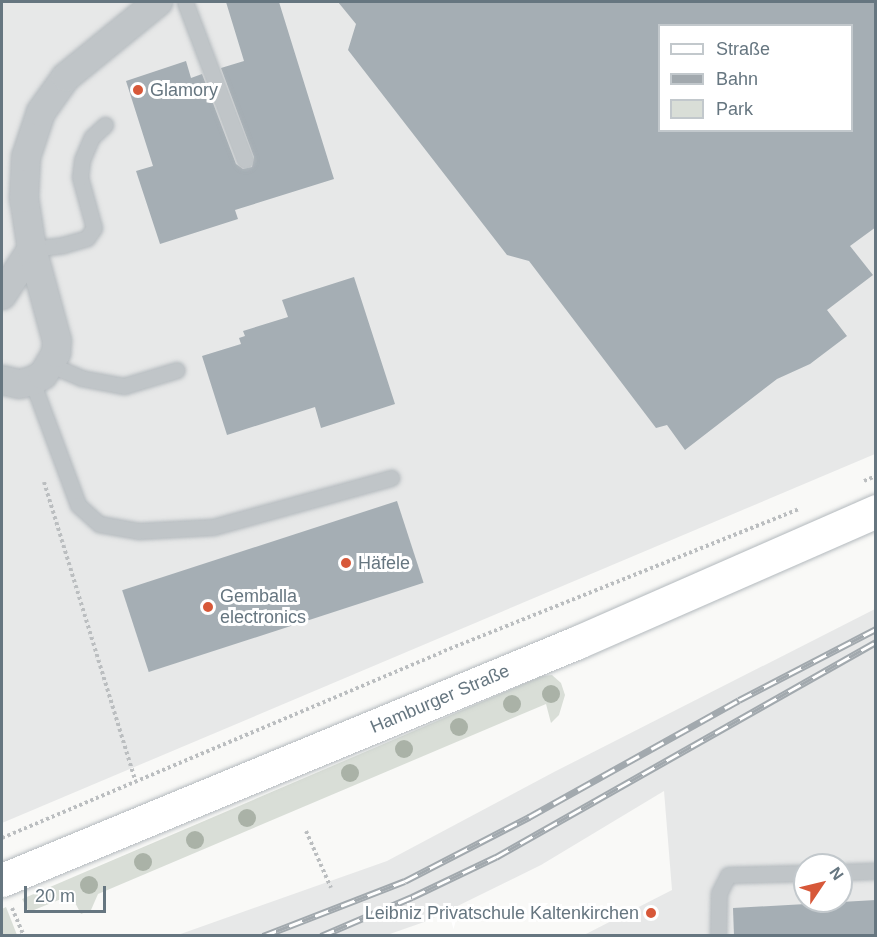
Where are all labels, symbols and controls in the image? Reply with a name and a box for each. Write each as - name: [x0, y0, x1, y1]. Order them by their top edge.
- legend: [658, 24, 853, 132]
- text: Straße: [716, 39, 770, 59]
- text: Bahn: [716, 69, 758, 89]
- place label: Glamory: [150, 79, 218, 101]
- marker: Glamory: [131, 83, 145, 97]
- text: Park: [716, 99, 753, 119]
- place label: Häfele: [358, 552, 410, 574]
- marker: Häfele: [339, 556, 353, 570]
- place label: Gemballa electronics: [220, 586, 306, 628]
- marker: Gemballa electronics: [201, 600, 215, 614]
- street label: Hamburger Straße: [367, 660, 513, 738]
- north arrow: [793, 853, 853, 913]
- text: N: [826, 864, 847, 883]
- scale bar: [27, 874, 110, 912]
- text: 20 m: [35, 886, 75, 906]
- place label: Leibniz Privatschule Kaltenkirchen: [365, 902, 639, 924]
- marker: Leibniz Privatschule Kaltenkirchen: [644, 906, 658, 920]

